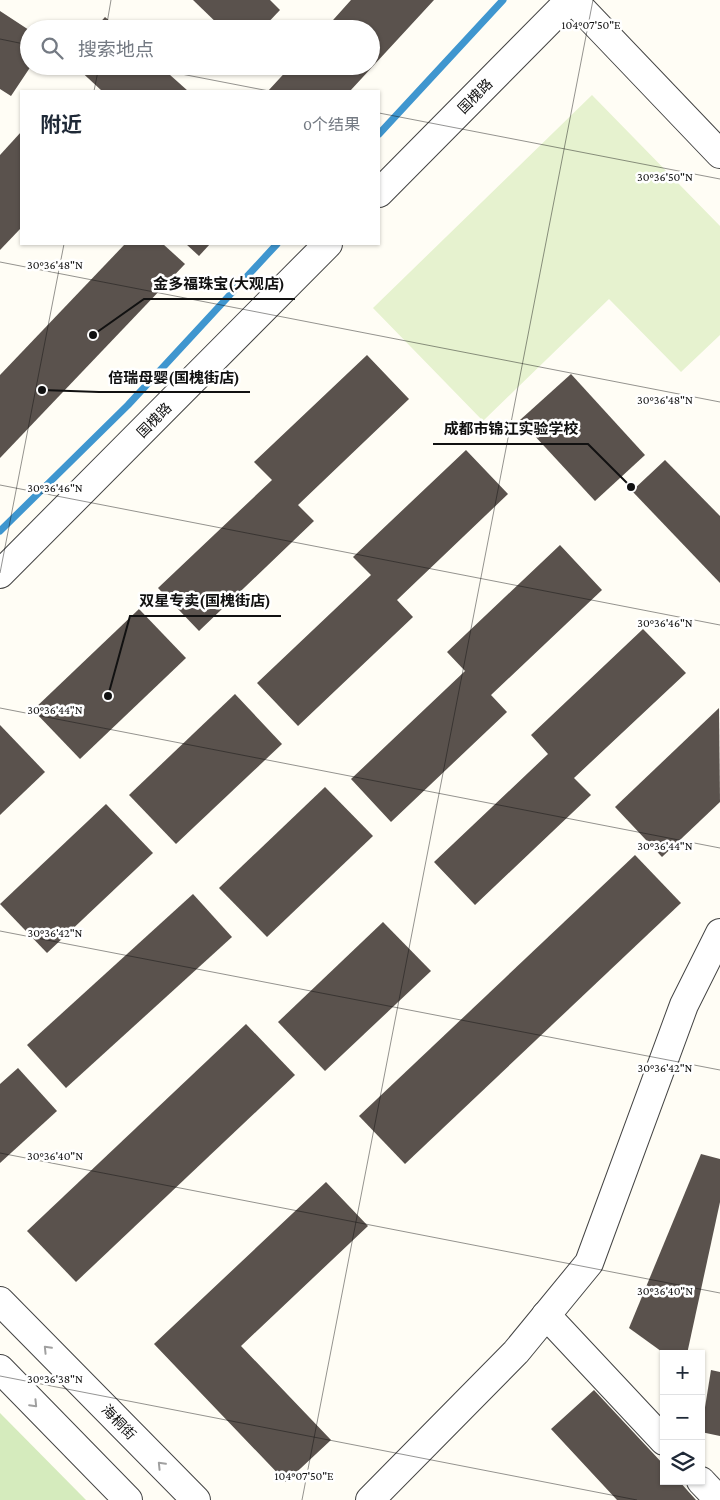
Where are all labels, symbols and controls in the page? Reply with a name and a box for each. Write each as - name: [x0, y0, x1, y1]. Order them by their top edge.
- text: 104°07'50"E: [561, 18, 621, 32]
- search box: [20, 20, 380, 75]
- icon: search: [38, 34, 66, 62]
- text: 搜索地点: [78, 39, 154, 60]
- street label: 国槐路: [454, 75, 496, 117]
- text: 附近: [40, 113, 82, 137]
- text: 0个结果: [303, 116, 360, 133]
- text: 30°36'50"N: [637, 170, 693, 184]
- text: 30°36'48"N: [27, 258, 83, 272]
- callout: 金多福珠宝(大观店): [144, 269, 295, 299]
- text: 金多福珠宝(大观店): [153, 275, 285, 293]
- callout: 倍瑞母婴(国槐街店): [99, 362, 250, 392]
- text: 倍瑞母婴(国槐街店): [108, 370, 240, 387]
- text: 30°36'48"N: [637, 393, 693, 407]
- street label: 国槐路: [133, 399, 175, 441]
- callout: 成都市锦江实验学校: [433, 414, 588, 444]
- text: 成都市锦江实验学校: [443, 420, 579, 437]
- text: 30°36'46"N: [27, 481, 83, 495]
- callout: 双星专卖(国槐街店): [130, 586, 281, 616]
- text: 双星专卖(国槐街店): [139, 592, 271, 610]
- text: 30°36'46"N: [637, 616, 693, 630]
- text: 30°36'44"N: [27, 703, 83, 717]
- text: 30°36'44"N: [637, 839, 693, 853]
- text: 30°36'42"N: [28, 926, 83, 940]
- text: 30°36'42"N: [638, 1061, 693, 1075]
- text: 30°36'40"N: [27, 1149, 83, 1163]
- text: 30°36'40"N: [637, 1284, 693, 1298]
- one-way arrow: [44, 1346, 53, 1355]
- map controls: [660, 1350, 705, 1485]
- button: +: [660, 1350, 705, 1395]
- text: 30°36'38"N: [27, 1372, 83, 1386]
- button: −: [660, 1395, 705, 1440]
- one-way arrow: [28, 1398, 37, 1407]
- street label: 海桐街: [99, 1401, 139, 1443]
- button: layers: [660, 1440, 705, 1485]
- one-way arrow: [158, 1462, 167, 1471]
- text: 104°07'50"E: [274, 1469, 334, 1483]

